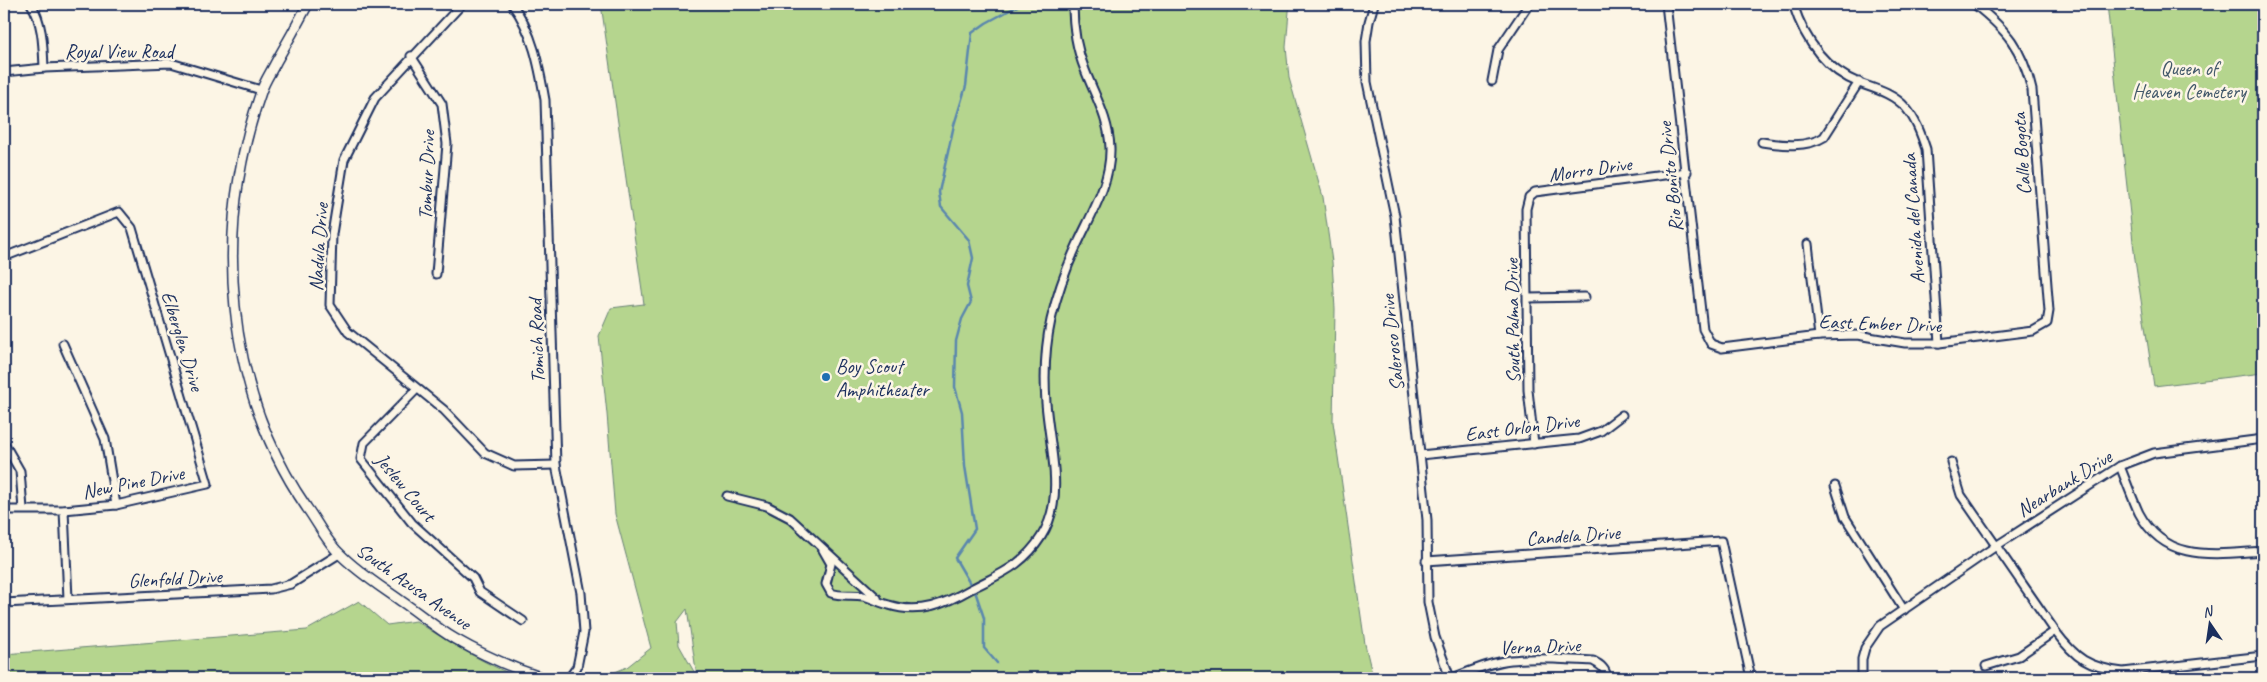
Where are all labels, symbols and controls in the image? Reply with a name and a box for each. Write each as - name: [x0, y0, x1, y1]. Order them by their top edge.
- street label: Royal View Road: [65, 39, 176, 64]
- park label: Queen of Heaven Cemetery: [2132, 56, 2248, 104]
- street label: Calle Bogota: [2006, 110, 2037, 196]
- street label: Rio Bonito Drive: [1652, 119, 1689, 233]
- street label: Tombur Drive: [412, 128, 441, 220]
- street label: Morro Drive: [1547, 151, 1635, 188]
- street label: Avenida del Canada: [1896, 152, 1931, 285]
- street label: Nadula Drive: [303, 201, 334, 292]
- street label: South Palma Drive: [1499, 257, 1526, 384]
- street label: Elberglen Drive: [156, 288, 210, 395]
- street label: Saleroso Drive: [1375, 292, 1410, 392]
- street label: Tomich Road: [522, 295, 550, 384]
- street label: East Ember Drive: [1818, 309, 1943, 338]
- place label: Boy Scout Amphitheater: [836, 354, 930, 402]
- marker: Boy Scout Amphitheater: [820, 371, 832, 383]
- street label: East Orlon Drive: [1464, 408, 1582, 447]
- street label: Nearbank Drive: [2012, 444, 2118, 523]
- street label: Jeslew Court: [369, 447, 443, 529]
- street label: New Pine Drive: [80, 460, 188, 505]
- street label: Candela Drive: [1525, 520, 1622, 551]
- street label: South Azusa Avenue: [351, 538, 477, 636]
- street label: Glenfold Drive: [128, 563, 224, 593]
- north arrow: [2184, 600, 2234, 650]
- text: N: [2201, 602, 2216, 621]
- street label: Verna Drive: [1499, 633, 1582, 660]

